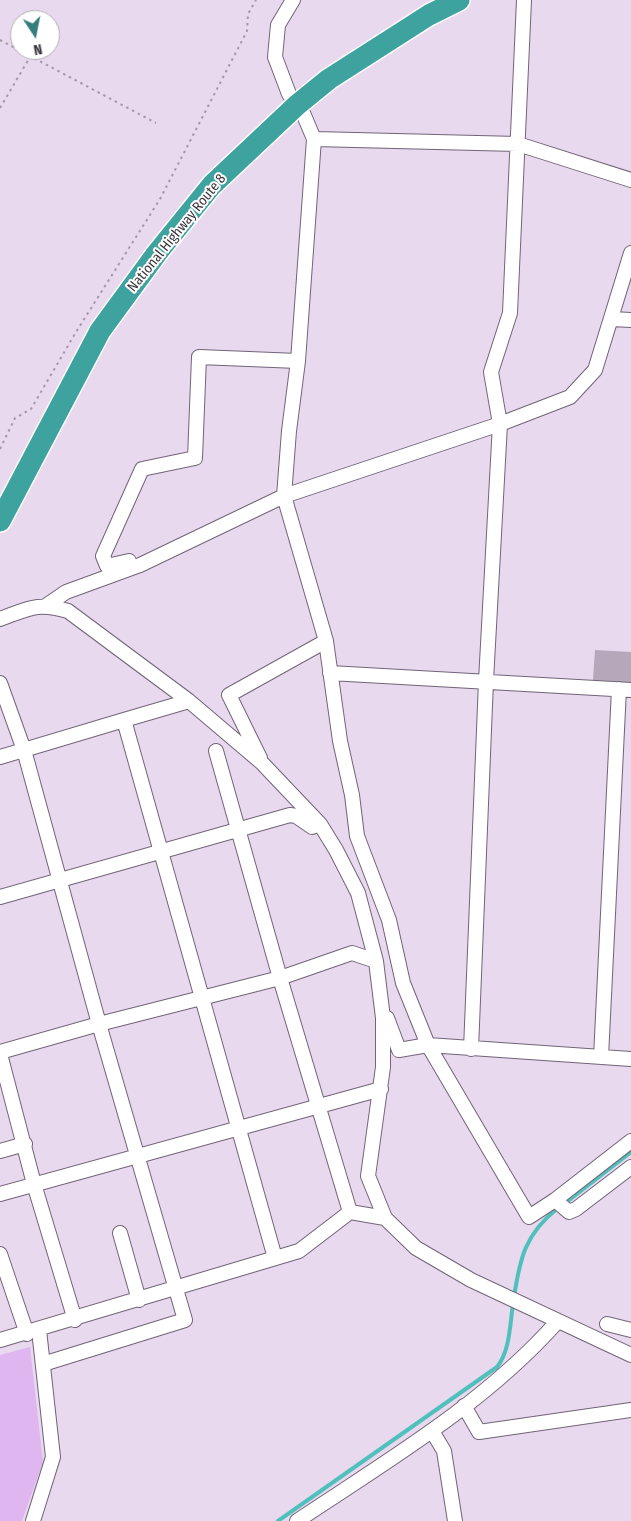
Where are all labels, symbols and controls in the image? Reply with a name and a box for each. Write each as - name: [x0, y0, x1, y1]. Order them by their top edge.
- north arrow: [10, 10, 60, 60]
- text: N: [32, 40, 44, 58]
- street label: National Highway Route 8: [124, 171, 230, 295]

